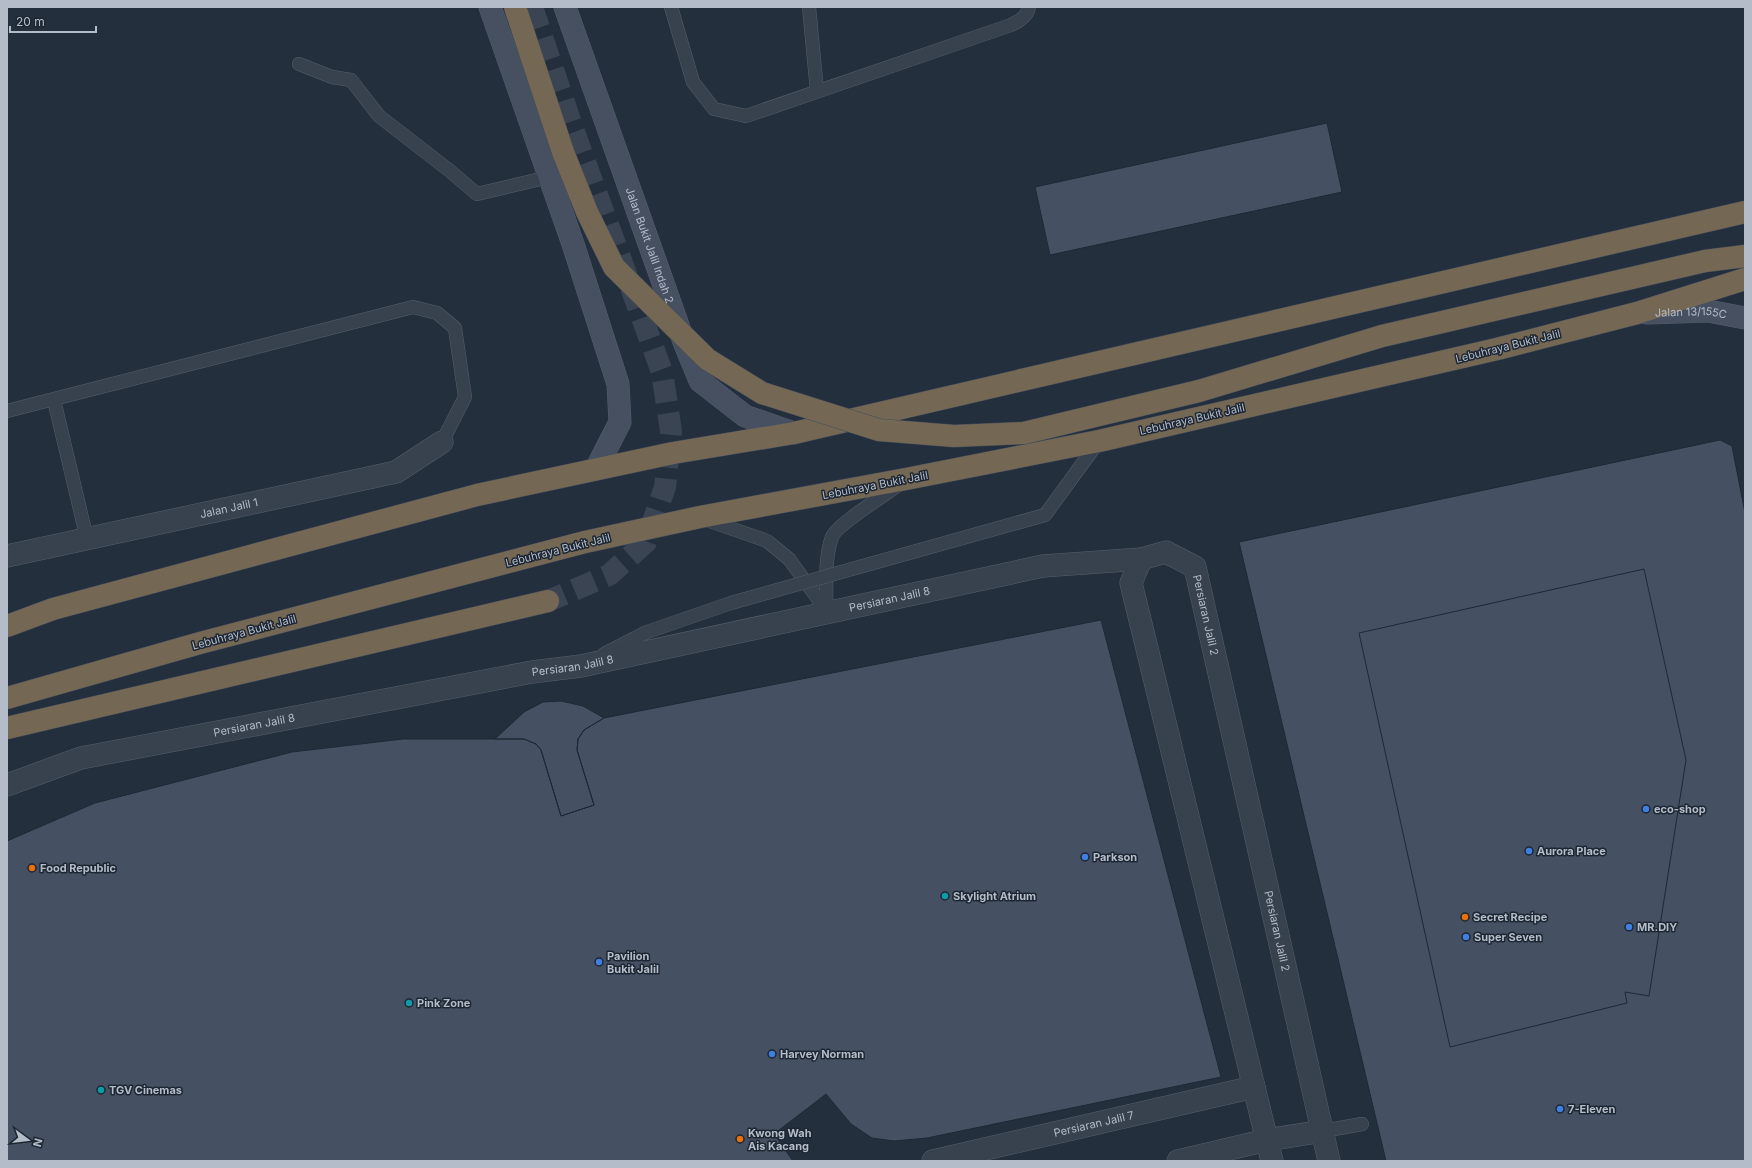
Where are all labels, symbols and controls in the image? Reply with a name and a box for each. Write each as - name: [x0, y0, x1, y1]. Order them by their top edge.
- scale bar: [10, 8, 96, 34]
- text: 20 m: [16, 14, 45, 29]
- street label: Jalan Bukit Jalil Indah 2: [623, 185, 677, 305]
- street label: Jalan 13/155C: [1655, 304, 1728, 321]
- street label: Lebuhraya Bukit Jalil: [1454, 326, 1562, 366]
- street label: Lebuhraya Bukit Jalil: [1138, 400, 1246, 438]
- street label: Lebuhraya Bukit Jalil: [821, 468, 929, 502]
- street label: Jalan Jalil 1: [199, 495, 259, 521]
- street label: Lebuhraya Bukit Jalil: [504, 530, 612, 570]
- street label: Persiaran Jalil 2: [1190, 573, 1222, 657]
- street label: Persiaran Jalil 8: [848, 584, 932, 615]
- street label: Lebuhraya Bukit Jalil: [190, 611, 298, 653]
- street label: Persiaran Jalil 8: [531, 652, 615, 679]
- street label: Persiaran Jalil 8: [212, 710, 296, 740]
- place label: eco-shop: [1654, 802, 1706, 816]
- marker: eco-shop: [1641, 804, 1651, 814]
- place label: Aurora Place: [1537, 844, 1606, 858]
- marker: Aurora Place: [1524, 846, 1534, 856]
- place label: Parkson: [1093, 850, 1137, 864]
- marker: Parkson: [1080, 852, 1090, 862]
- place label: Food Republic: [40, 861, 116, 875]
- marker: Food Republic: [27, 863, 37, 873]
- place label: Skylight Atrium: [953, 889, 1036, 903]
- street label: Persiaran Jalil 2: [1261, 889, 1293, 973]
- marker: Skylight Atrium: [940, 891, 950, 901]
- place label: Secret Recipe: [1473, 910, 1548, 924]
- marker: Secret Recipe: [1460, 912, 1470, 922]
- place label: MR.DIY: [1637, 920, 1677, 934]
- marker: MR.DIY: [1624, 922, 1634, 932]
- place label: Super Seven: [1474, 930, 1542, 944]
- marker: Super Seven: [1461, 932, 1471, 942]
- place label: Pavilion Bukit Jalil: [607, 949, 659, 976]
- marker: Pavilion Bukit Jalil: [594, 957, 604, 967]
- place label: Pink Zone: [417, 996, 471, 1010]
- marker: Pink Zone: [404, 998, 414, 1008]
- place label: Harvey Norman: [780, 1047, 864, 1061]
- marker: Harvey Norman: [767, 1049, 777, 1059]
- place label: TGV Cinemas: [109, 1083, 182, 1097]
- marker: TGV Cinemas: [96, 1085, 106, 1095]
- place label: 7-Eleven: [1568, 1102, 1616, 1116]
- marker: 7-Eleven: [1555, 1104, 1565, 1114]
- street label: Persiaran Jalil 7: [1052, 1108, 1135, 1140]
- north arrow: [8, 1120, 48, 1160]
- place label: Kwong Wah Ais Kacang: [748, 1126, 812, 1153]
- marker: Kwong Wah Ais Kacang: [735, 1134, 745, 1144]
- text: N: [30, 1137, 46, 1148]

